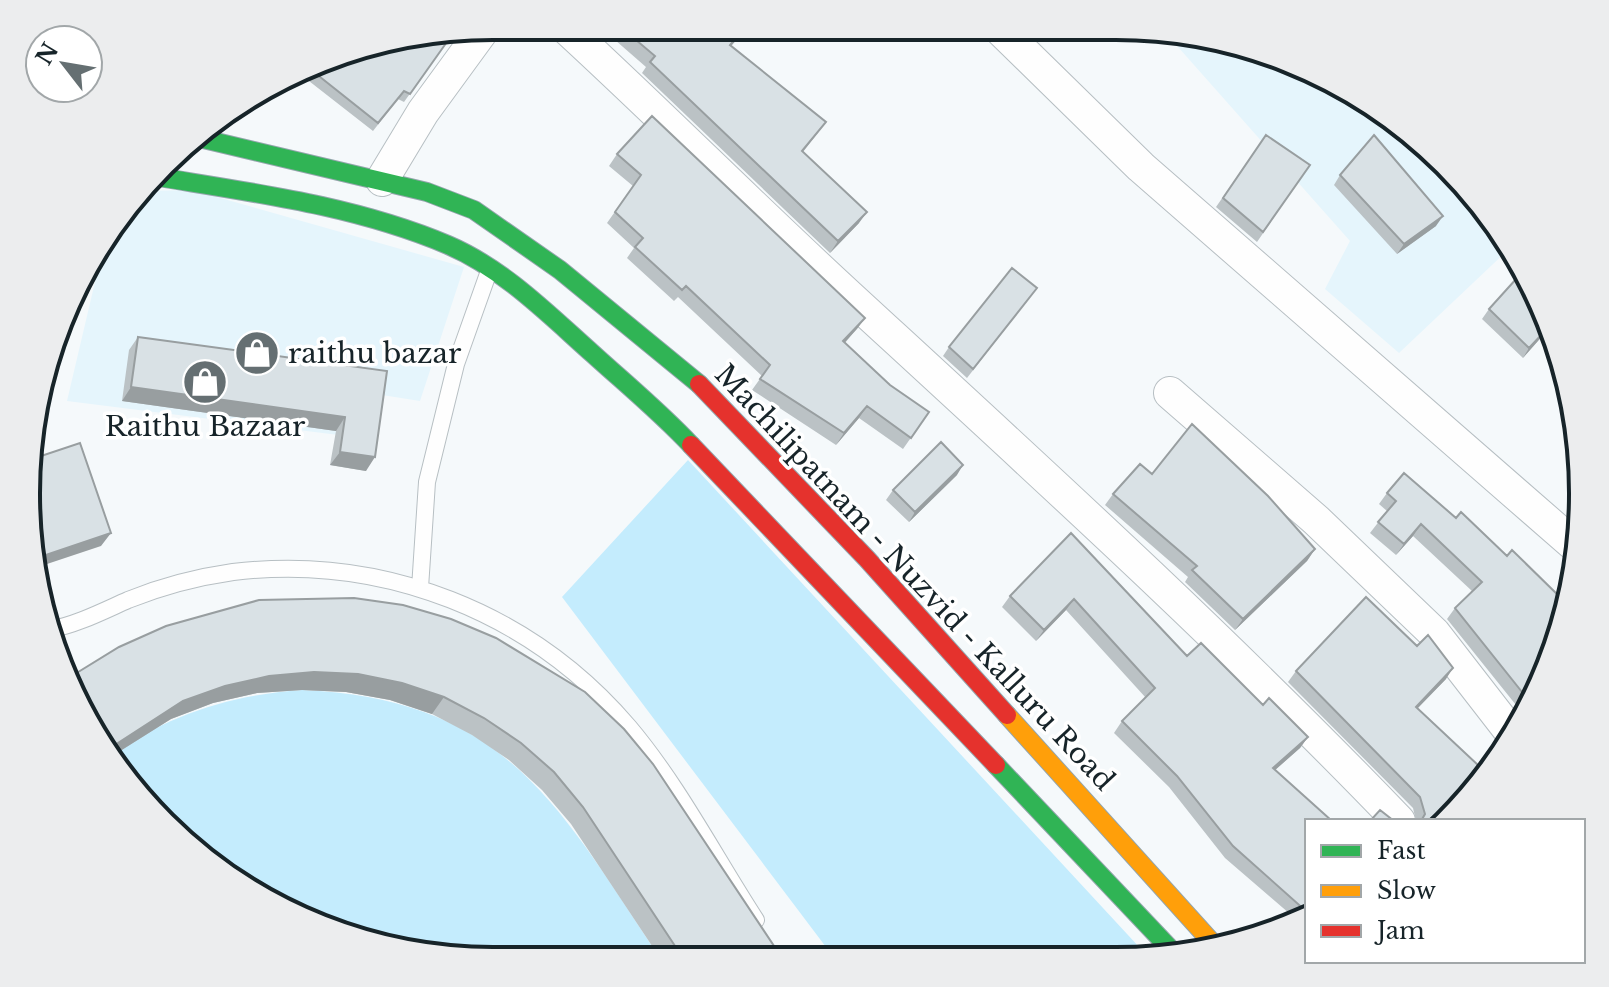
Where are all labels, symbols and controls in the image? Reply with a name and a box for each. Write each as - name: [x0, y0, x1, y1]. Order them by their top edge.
- north arrow: [24, 24, 104, 104]
- text: N: [30, 38, 64, 70]
- shop icon: raithu bazar: [233, 329, 281, 377]
- place label: raithu bazar: [288, 336, 462, 371]
- street label: Machilipatnam - Nuzvid - Kalluru Road: [707, 357, 1122, 798]
- shop icon: Raithu Bazaar: [181, 358, 229, 406]
- place label: Raithu Bazaar: [105, 409, 306, 444]
- legend: [1305, 819, 1585, 963]
- text: Fast: [1377, 836, 1425, 865]
- text: Slow: [1377, 876, 1436, 905]
- text: Jam: [1374, 916, 1425, 945]

